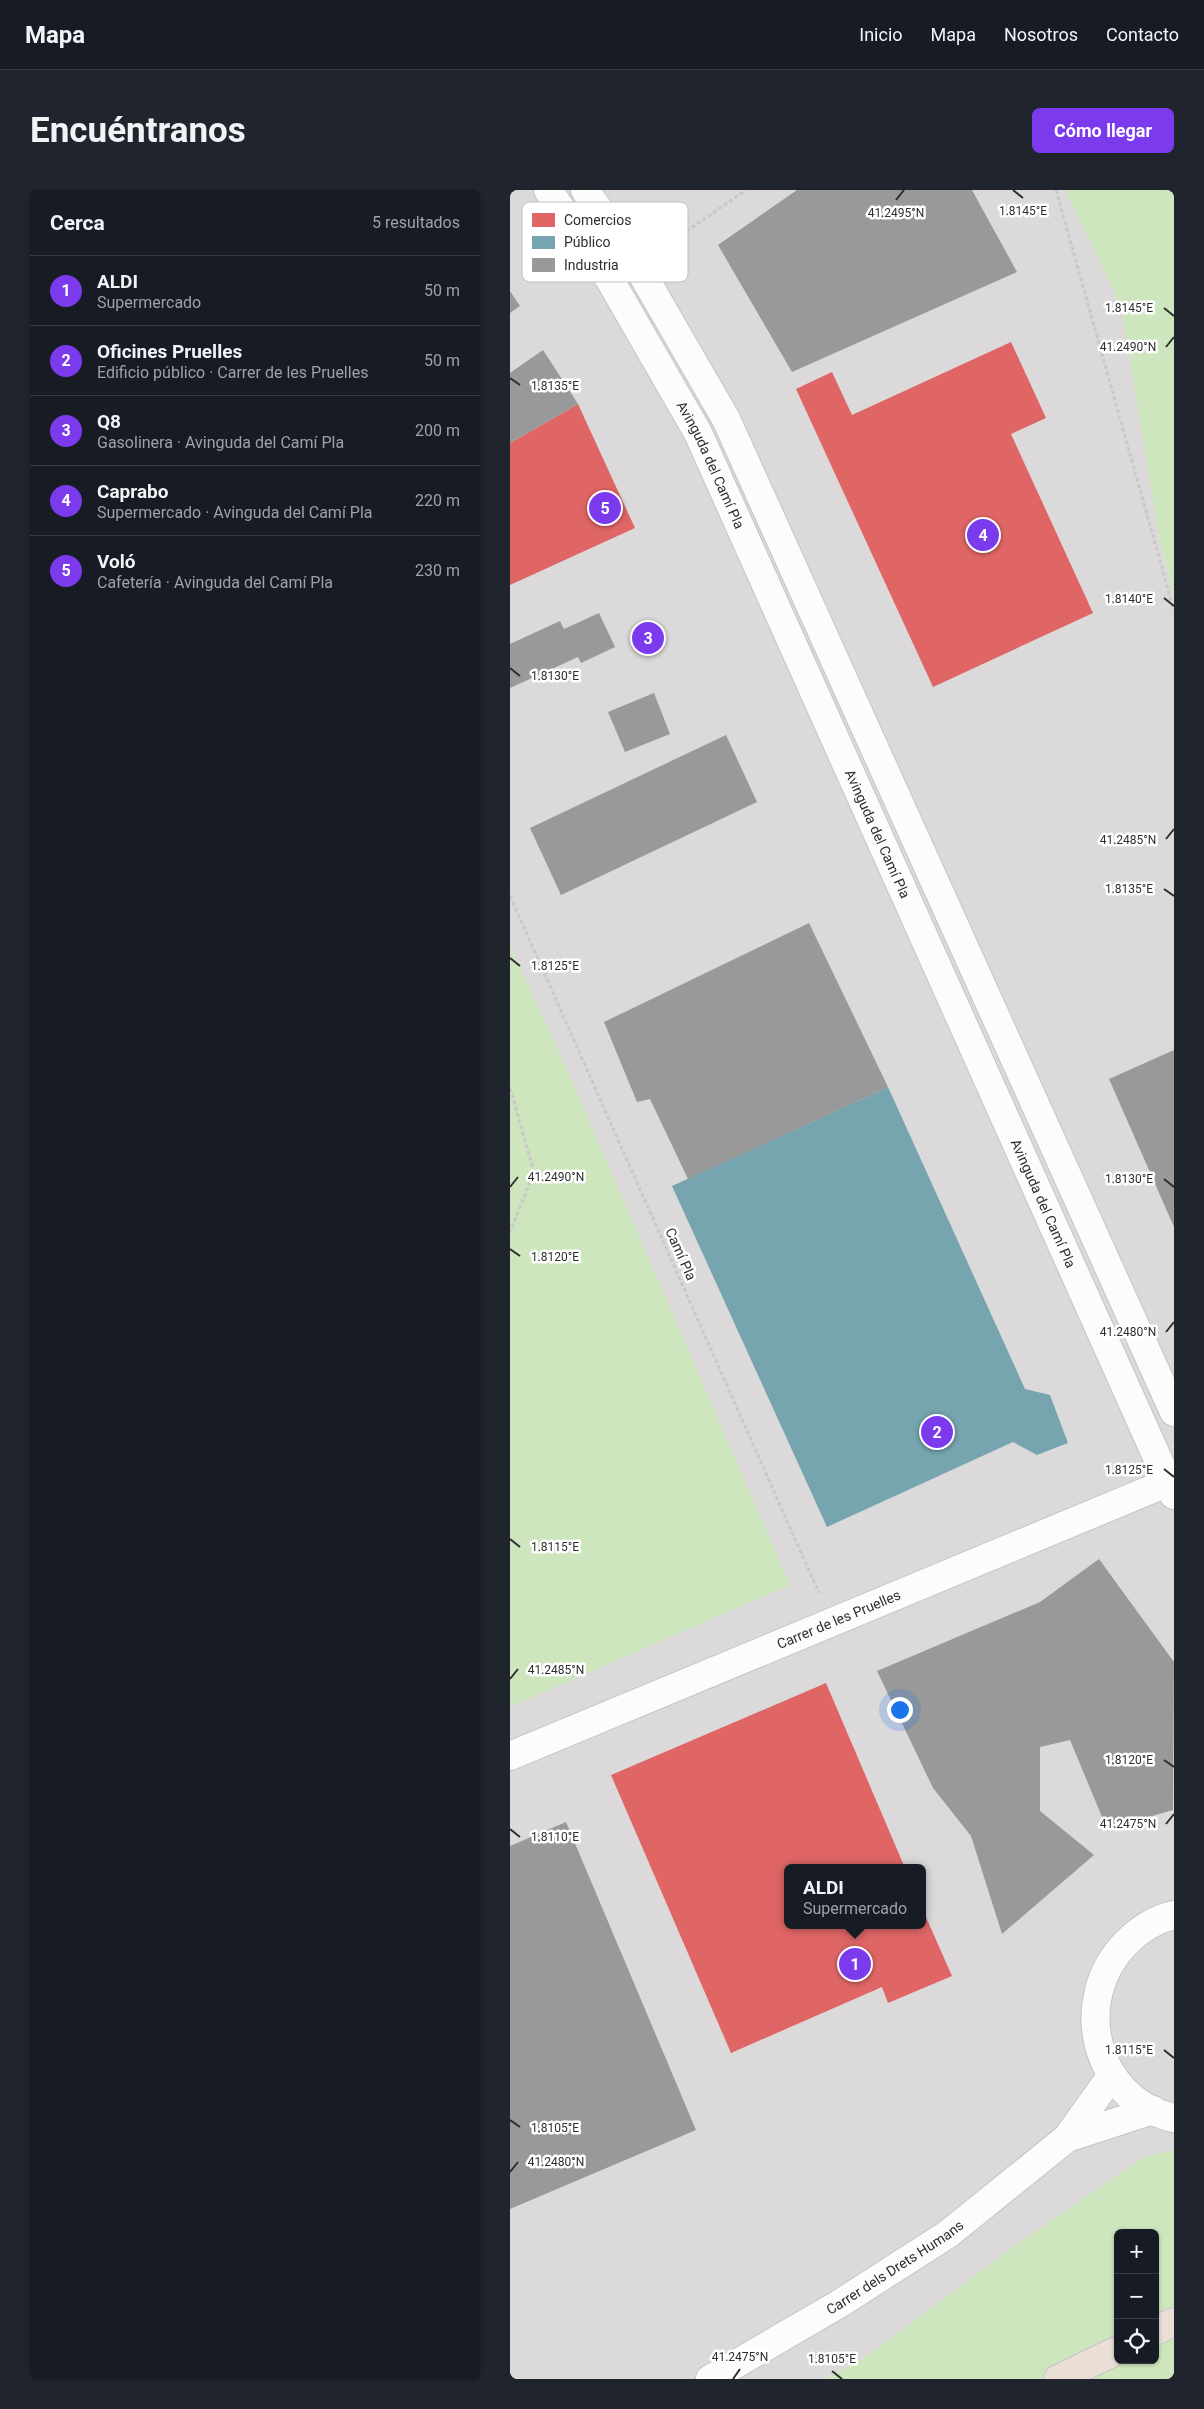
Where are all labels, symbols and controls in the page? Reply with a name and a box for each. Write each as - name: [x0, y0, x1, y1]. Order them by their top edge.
- text: Mapa: [25, 21, 85, 49]
- text: Inicio: [859, 24, 903, 45]
- text: Mapa: [931, 24, 976, 45]
- text: Nosotros: [1004, 24, 1078, 45]
- text: Contacto: [1106, 24, 1179, 45]
- button: Cómo llegar: [1032, 108, 1174, 153]
- text: Encuéntranos: [30, 110, 246, 151]
- legend: [522, 202, 688, 282]
- text: 1.8145°E: [999, 204, 1047, 218]
- text: 41.2495°N: [868, 206, 924, 220]
- text: Cerca: [50, 211, 105, 235]
- text: Comercios: [564, 212, 631, 228]
- text: 5 resultados: [372, 213, 460, 232]
- text: Público: [564, 234, 611, 250]
- text: Industria: [564, 257, 619, 273]
- text: ALDI: [97, 270, 138, 293]
- text: 1: [61, 281, 71, 300]
- text: 50 m: [424, 281, 460, 300]
- text: Supermercado: [97, 293, 201, 312]
- text: 1.8145°E: [1105, 301, 1153, 315]
- text: Oficines Pruelles: [97, 340, 242, 363]
- text: 41.2490°N: [1100, 340, 1156, 354]
- text: 2: [61, 351, 71, 370]
- text: 50 m: [424, 351, 460, 370]
- text: Edificio público · Carrer de les Pruelles: [97, 363, 368, 382]
- text: 1.8135°E: [531, 379, 579, 393]
- street label: Avinguda del Camí Pla: [673, 398, 748, 531]
- text: Q8: [97, 410, 121, 433]
- text: 3: [61, 421, 71, 440]
- text: 200 m: [415, 421, 460, 440]
- text: Gasolinera · Avinguda del Camí Pla: [97, 433, 344, 452]
- text: Caprabo: [97, 480, 169, 503]
- pin: 5: [589, 489, 621, 527]
- text: 4: [61, 491, 71, 510]
- text: 220 m: [415, 491, 460, 510]
- text: Supermercado · Avinguda del Camí Pla: [97, 503, 373, 522]
- pin: 4: [967, 516, 999, 554]
- text: Voló: [97, 550, 135, 573]
- text: 5: [61, 561, 71, 580]
- text: 230 m: [415, 561, 460, 580]
- text: Cafetería · Avinguda del Camí Pla: [97, 573, 333, 592]
- text: 1.8140°E: [1105, 592, 1153, 606]
- pin: 3: [632, 619, 664, 657]
- text: 1.8130°E: [531, 669, 579, 683]
- street label: Avinguda del Camí Pla: [842, 767, 913, 901]
- text: 41.2485°N: [1100, 833, 1156, 847]
- text: 1.8135°E: [1105, 882, 1153, 896]
- text: 1.8125°E: [531, 959, 579, 973]
- street label: Avinguda del Camí Pla: [1007, 1136, 1079, 1270]
- text: 41.2490°N: [528, 1170, 584, 1184]
- text: 1.8130°E: [1105, 1172, 1153, 1186]
- street label: Camí Pla: [662, 1225, 700, 1283]
- text: 1.8120°E: [531, 1250, 579, 1264]
- text: 41.2480°N: [1100, 1325, 1156, 1339]
- pin: 2: [921, 1413, 953, 1451]
- text: 1.8125°E: [1105, 1463, 1153, 1477]
- text: 1.8115°E: [531, 1540, 579, 1554]
- street label: Carrer de les Pruelles: [775, 1587, 903, 1652]
- text: 41.2485°N: [528, 1663, 584, 1677]
- your location: [887, 1697, 913, 1723]
- text: 1.8120°E: [1105, 1753, 1153, 1767]
- text: 41.2475°N: [1100, 1817, 1156, 1831]
- text: 1.8110°E: [531, 1830, 579, 1844]
- popup: [784, 1864, 926, 1929]
- text: ALDI: [803, 1876, 844, 1899]
- text: Supermercado: [803, 1899, 907, 1918]
- pin: 1: [839, 1945, 871, 1983]
- text: 1.8115°E: [1105, 2043, 1153, 2057]
- text: 1.8105°E: [531, 2121, 579, 2135]
- text: 41.2480°N: [528, 2155, 584, 2169]
- street label: Carrer dels Drets Humans: [823, 2217, 967, 2318]
- map controls: [1114, 2229, 1159, 2364]
- button: +: [1114, 2229, 1159, 2274]
- button: −: [1114, 2274, 1159, 2319]
- button: locate: [1114, 2319, 1159, 2364]
- text: 41.2475°N: [712, 2350, 768, 2364]
- text: 1.8105°E: [808, 2352, 856, 2366]

